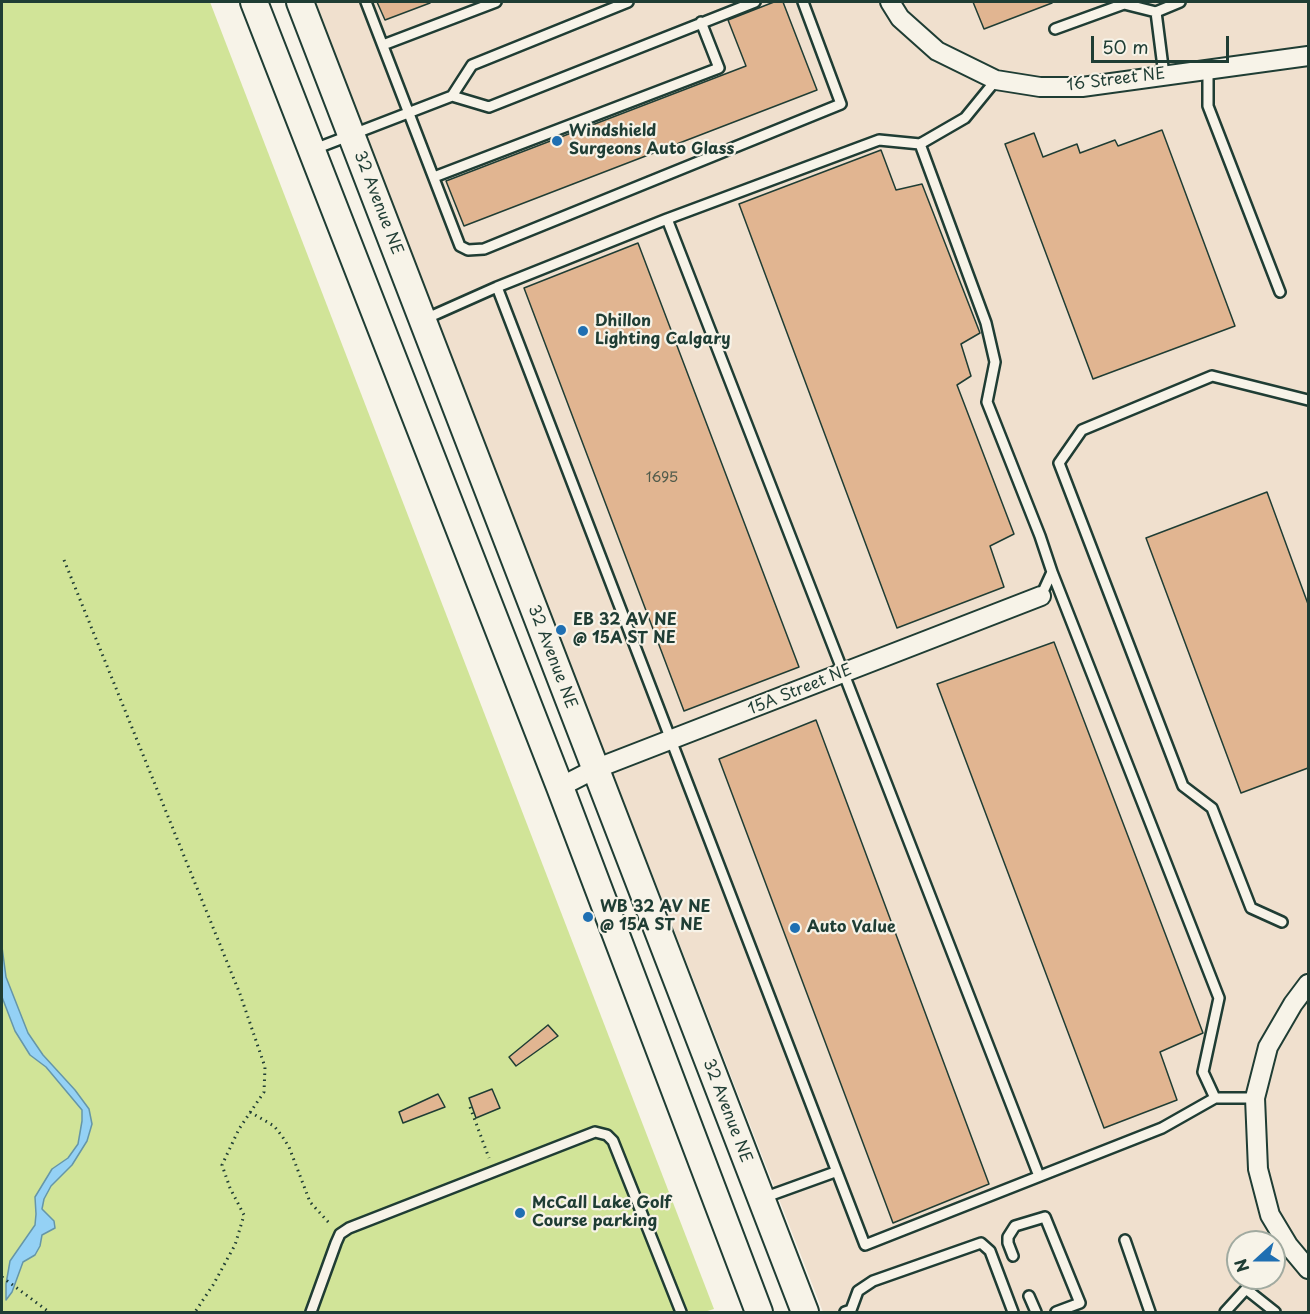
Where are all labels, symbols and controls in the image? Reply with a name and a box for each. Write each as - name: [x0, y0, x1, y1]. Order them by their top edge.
- scale bar: [1094, 24, 1232, 62]
- text: 50 m: [1102, 33, 1149, 60]
- street label: 16 Street NE: [1066, 64, 1166, 96]
- place label: Windshield Surgeons Auto Glass: [569, 122, 734, 160]
- marker: Windshield Surgeons Auto Glass: [550, 134, 564, 148]
- street label: 32 Avenue NE: [349, 149, 407, 257]
- place label: Dhillon Lighting Calgary: [595, 312, 731, 350]
- marker: Dhillon Lighting Calgary: [576, 324, 590, 338]
- house number: 1695: [646, 470, 678, 486]
- street label: 32 Avenue NE: [523, 603, 581, 711]
- place label: EB 32 AV NE @ 15A ST NE: [573, 611, 677, 649]
- marker: EB 32 AV NE @ 15A ST NE: [554, 623, 568, 637]
- street label: 15A Street NE: [745, 660, 855, 720]
- place label: WB 32 AV NE @ 15A ST NE: [600, 898, 711, 936]
- marker: WB 32 AV NE @ 15A ST NE: [581, 910, 595, 924]
- place label: Auto Value: [807, 918, 896, 938]
- marker: Auto Value: [788, 921, 802, 935]
- street label: 32 Avenue NE: [698, 1057, 756, 1165]
- place label: McCall Lake Golf Course parking: [532, 1194, 671, 1232]
- marker: McCall Lake Golf Course parking: [513, 1206, 527, 1220]
- north arrow: [1226, 1230, 1286, 1290]
- text: N: [1228, 1256, 1255, 1276]

